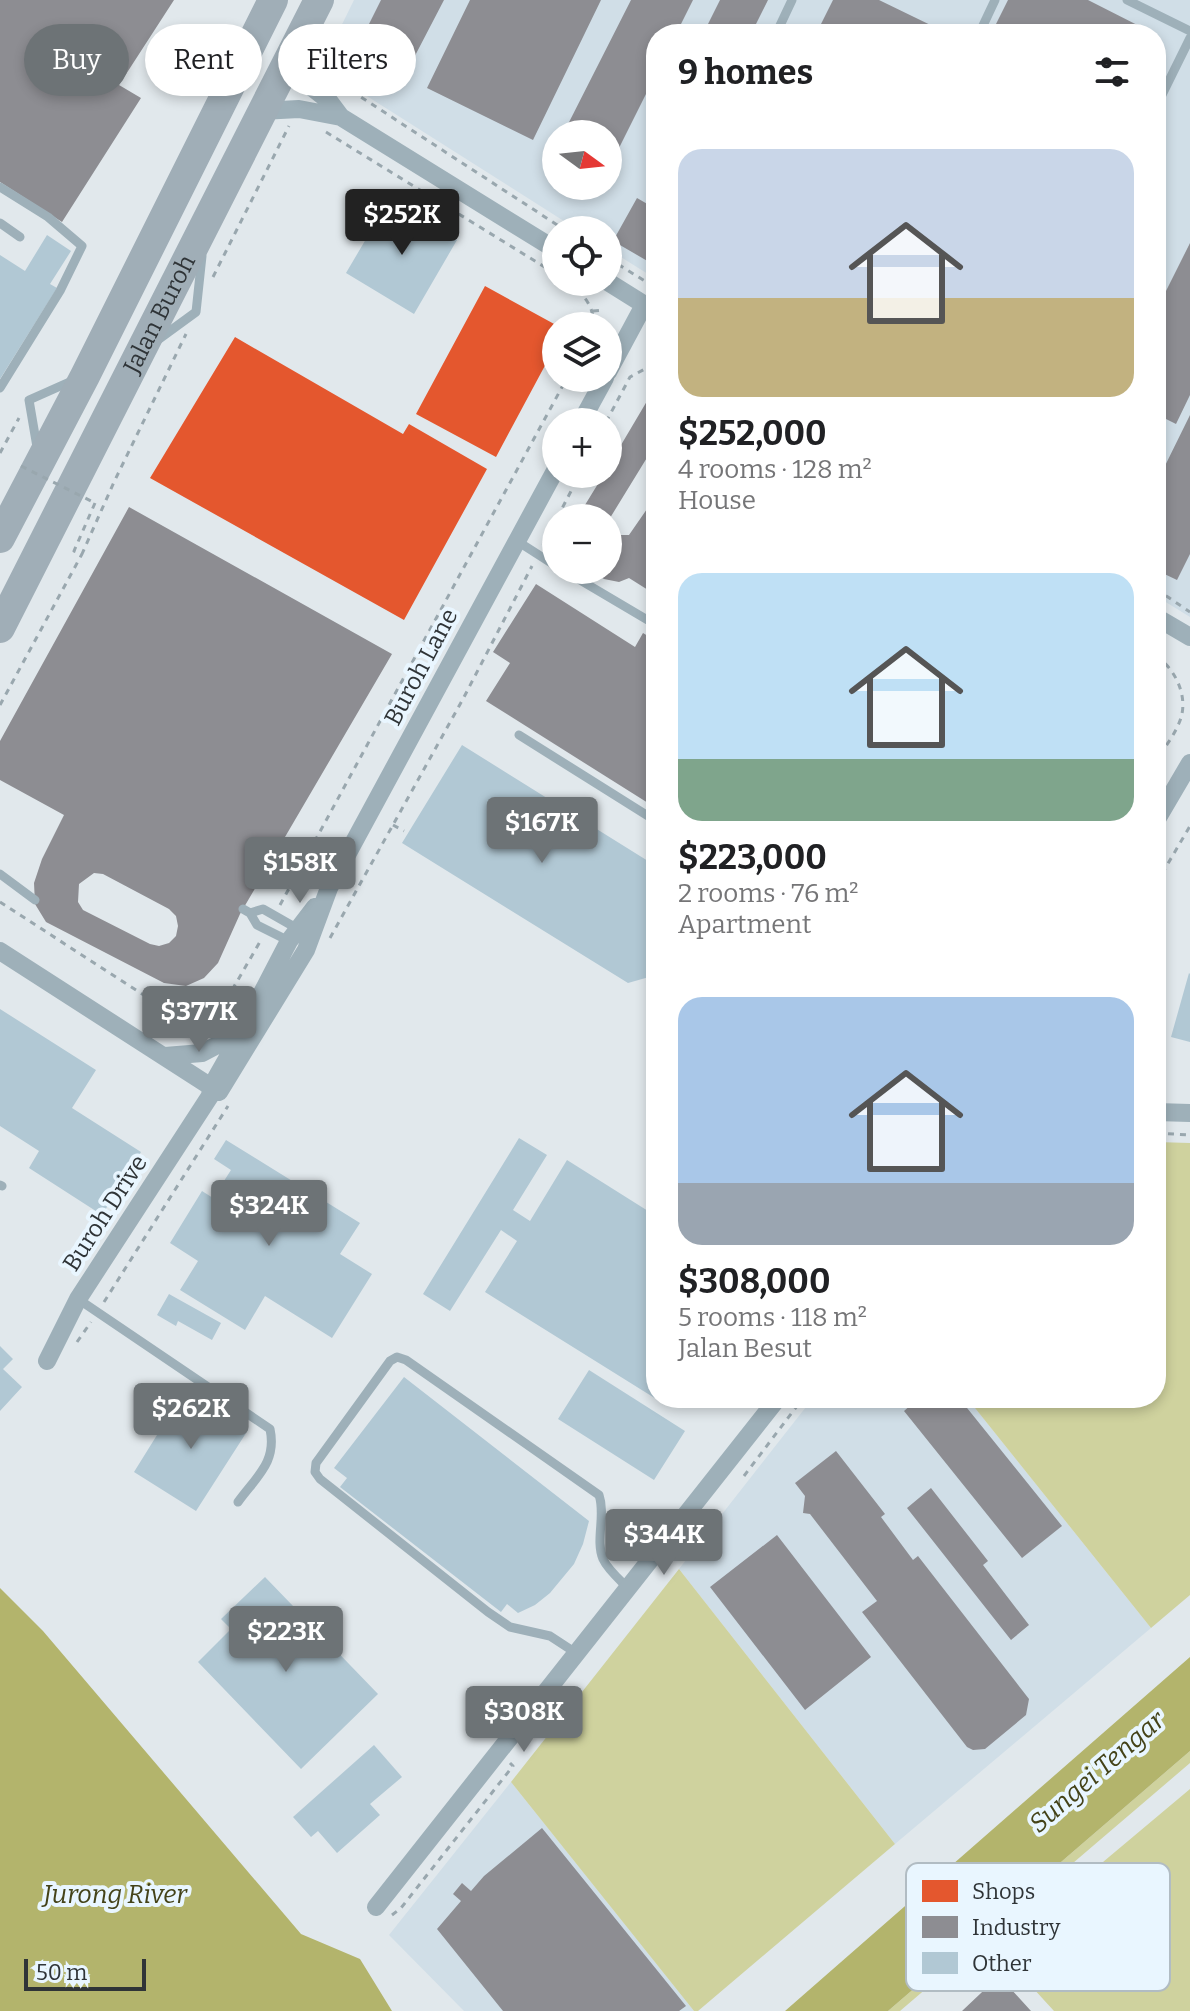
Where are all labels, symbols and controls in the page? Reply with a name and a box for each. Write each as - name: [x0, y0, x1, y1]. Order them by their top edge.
- chip: Buy: [24, 24, 129, 96]
- chip: Rent: [145, 24, 262, 96]
- chip: Filters: [278, 24, 416, 96]
- icon: filters: [1090, 50, 1134, 94]
- text: 9 homes: [678, 52, 813, 93]
- north arrow: [542, 120, 622, 200]
- map controls: [542, 120, 622, 584]
- pin: $252K: [346, 189, 458, 257]
- text: $252K: [363, 199, 441, 230]
- icon: home: [834, 201, 978, 345]
- button: locate: [542, 216, 622, 296]
- street label: Jalan Buroh: [117, 250, 201, 379]
- button: layers: [542, 312, 622, 392]
- button: +: [542, 408, 622, 488]
- text: $252,000: [678, 413, 827, 454]
- text: 4 rooms · 128 m²: [678, 454, 872, 485]
- text: House: [678, 485, 756, 516]
- button: −: [542, 504, 622, 584]
- street label: Buroh Lane: [379, 604, 463, 730]
- icon: home: [834, 625, 978, 769]
- pin: $167K: [486, 797, 598, 865]
- text: $167K: [505, 807, 579, 838]
- pin: $158K: [244, 837, 356, 905]
- text: $223,000: [678, 837, 827, 878]
- text: $158K: [263, 847, 337, 878]
- text: 2 rooms · 76 m²: [678, 878, 858, 909]
- text: Apartment: [678, 909, 811, 940]
- pin: $377K: [143, 986, 255, 1054]
- text: $377K: [160, 996, 238, 1027]
- icon: home: [834, 1049, 978, 1193]
- street label: Buroh Drive: [57, 1150, 153, 1276]
- pin: $324K: [213, 1180, 325, 1248]
- text: $324K: [229, 1190, 309, 1221]
- text: $308,000: [678, 1261, 831, 1302]
- text: 5 rooms · 118 m²: [678, 1302, 867, 1333]
- text: Jalan Besut: [678, 1333, 812, 1364]
- pin: $262K: [135, 1383, 247, 1451]
- text: $262K: [152, 1393, 230, 1424]
- pin: $344K: [608, 1509, 720, 1577]
- text: $344K: [623, 1519, 705, 1550]
- pin: $223K: [230, 1606, 342, 1674]
- text: $223K: [247, 1616, 325, 1647]
- pin: $308K: [468, 1686, 580, 1754]
- text: $308K: [484, 1696, 564, 1727]
- water label: Sungei Tengar: [1023, 1704, 1172, 1839]
- legend: [906, 1863, 1170, 1991]
- text: Shops: [972, 1878, 1035, 1905]
- water label: Jurong River: [41, 1879, 188, 1910]
- text: Industry: [972, 1914, 1061, 1941]
- text: Other: [972, 1950, 1032, 1977]
- scale bar: [24, 1955, 146, 1991]
- text: 50 m: [36, 1959, 87, 1986]

